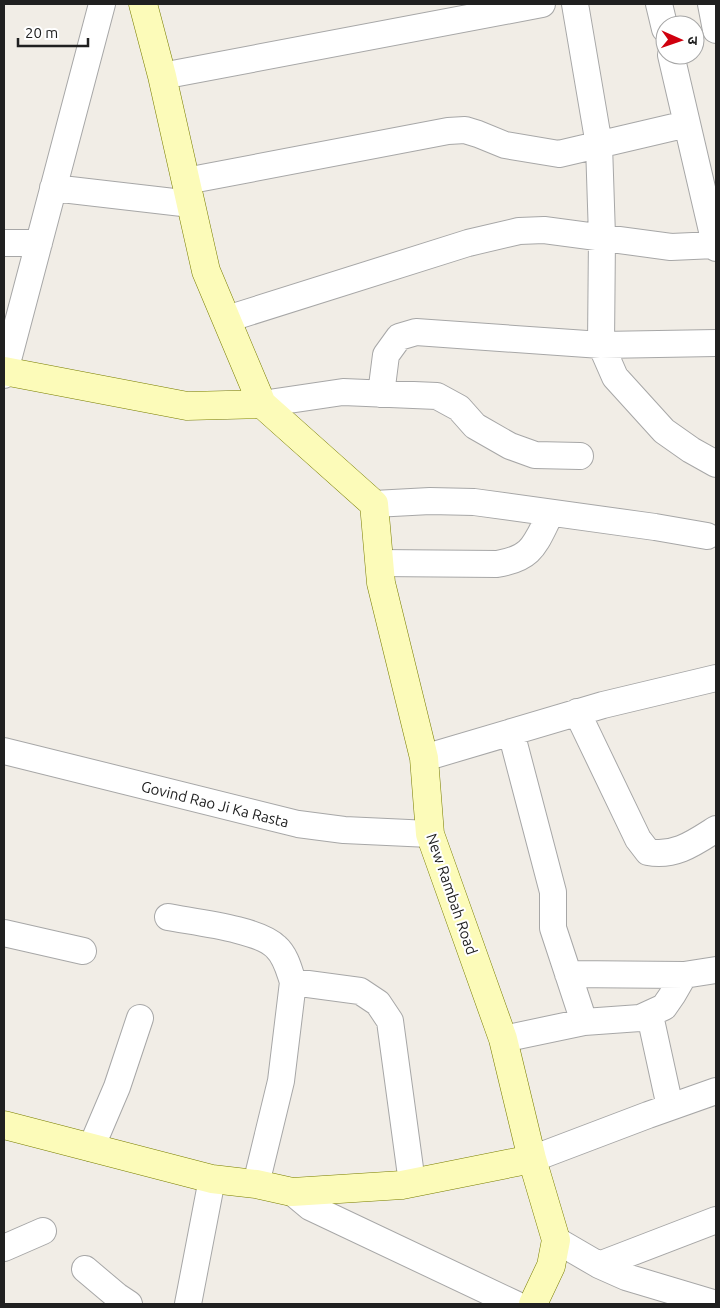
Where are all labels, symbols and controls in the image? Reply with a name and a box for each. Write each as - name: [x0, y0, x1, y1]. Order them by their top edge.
- scale bar: [18, 15, 88, 47]
- north arrow: [655, 15, 705, 65]
- text: 20 m: [25, 24, 58, 41]
- text: उ: [685, 36, 701, 46]
- street label: Govind Rao Ji Ka Rasta: [139, 777, 291, 831]
- street label: New Rambah Road: [423, 831, 481, 957]

